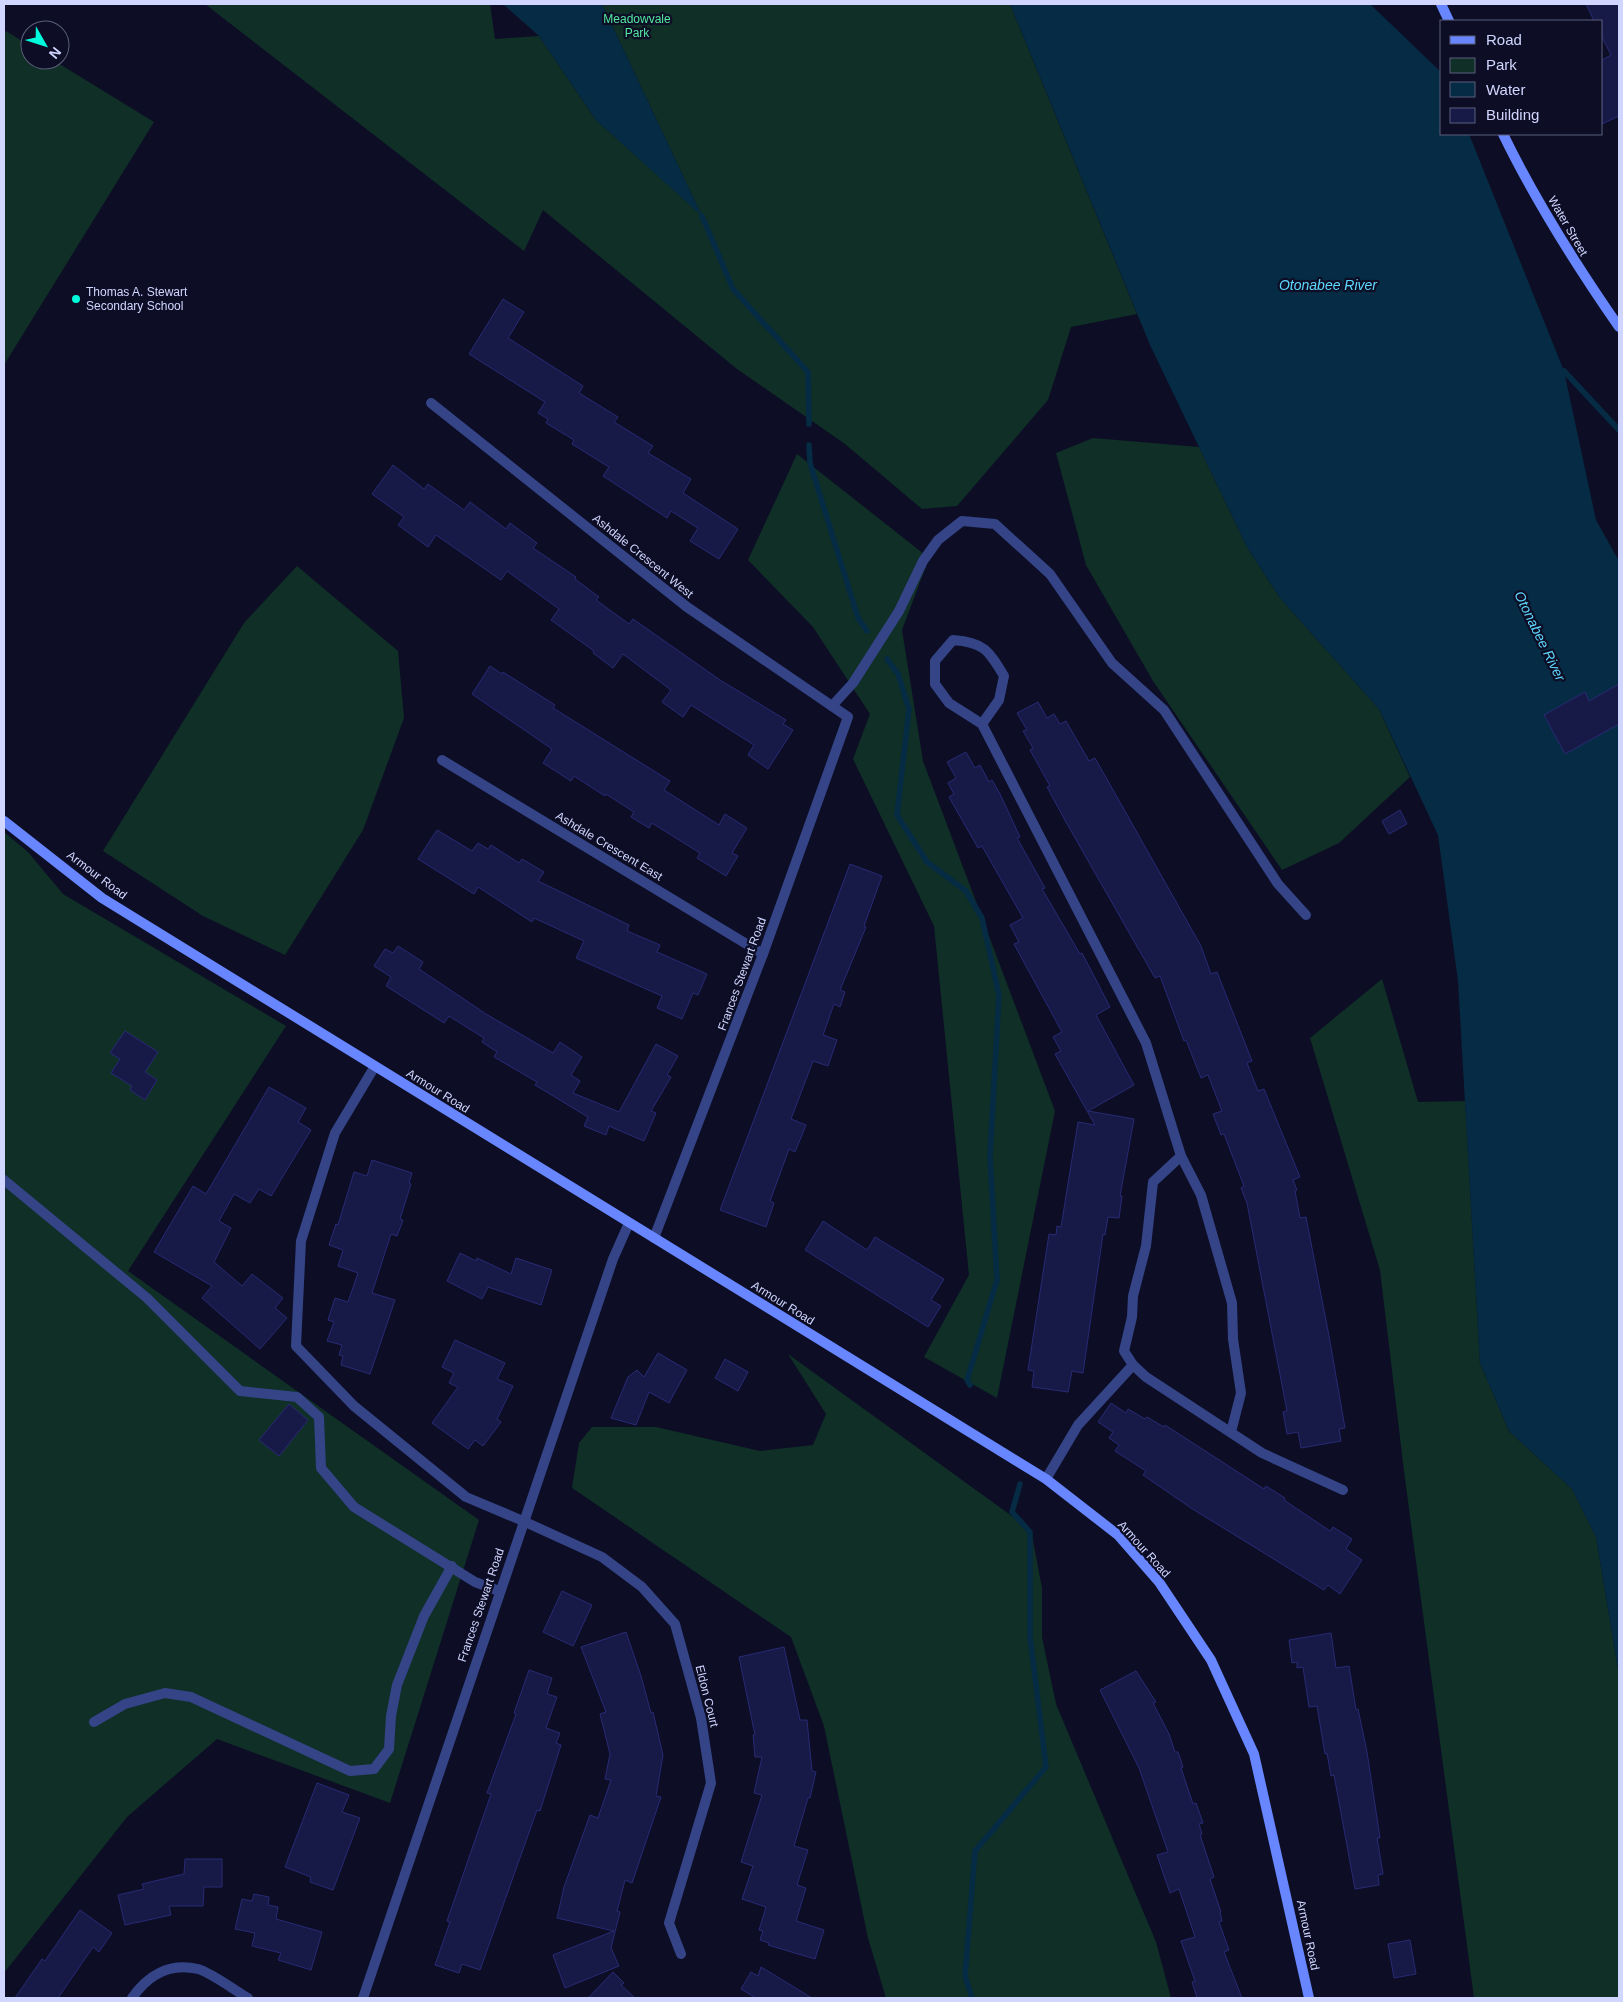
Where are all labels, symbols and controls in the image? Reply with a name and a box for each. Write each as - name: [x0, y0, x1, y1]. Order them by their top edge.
- park label: Meadowvale Park: [603, 12, 671, 40]
- north arrow: [20, 20, 70, 70]
- legend: [1440, 20, 1603, 135]
- text: Road: [1486, 31, 1522, 48]
- text: N: [46, 44, 65, 62]
- text: Park: [1486, 56, 1517, 73]
- text: Water: [1486, 81, 1525, 98]
- text: Building: [1486, 106, 1539, 123]
- street label: Water Street: [1545, 194, 1591, 259]
- water label: Otonabee River: [1279, 277, 1378, 293]
- place label: Thomas A. Stewart Secondary School: [86, 285, 188, 313]
- marker: Thomas A. Stewart Secondary School: [70, 293, 82, 305]
- street label: Ashdale Crescent West: [590, 511, 697, 601]
- water label: Otonabee River: [1511, 588, 1569, 685]
- street label: Ashdale Crescent East: [553, 809, 665, 884]
- street label: Armour Road: [64, 848, 130, 902]
- street label: Frances Stewart Road: [715, 916, 769, 1032]
- street label: Armour Road: [404, 1066, 472, 1116]
- street label: Armour Road: [749, 1278, 817, 1328]
- street label: Armour Road: [1115, 1518, 1173, 1580]
- street label: Frances Stewart Road: [455, 1546, 507, 1664]
- street label: Eldon Court: [693, 1664, 722, 1729]
- street label: Armour Road: [1294, 1899, 1322, 1971]

